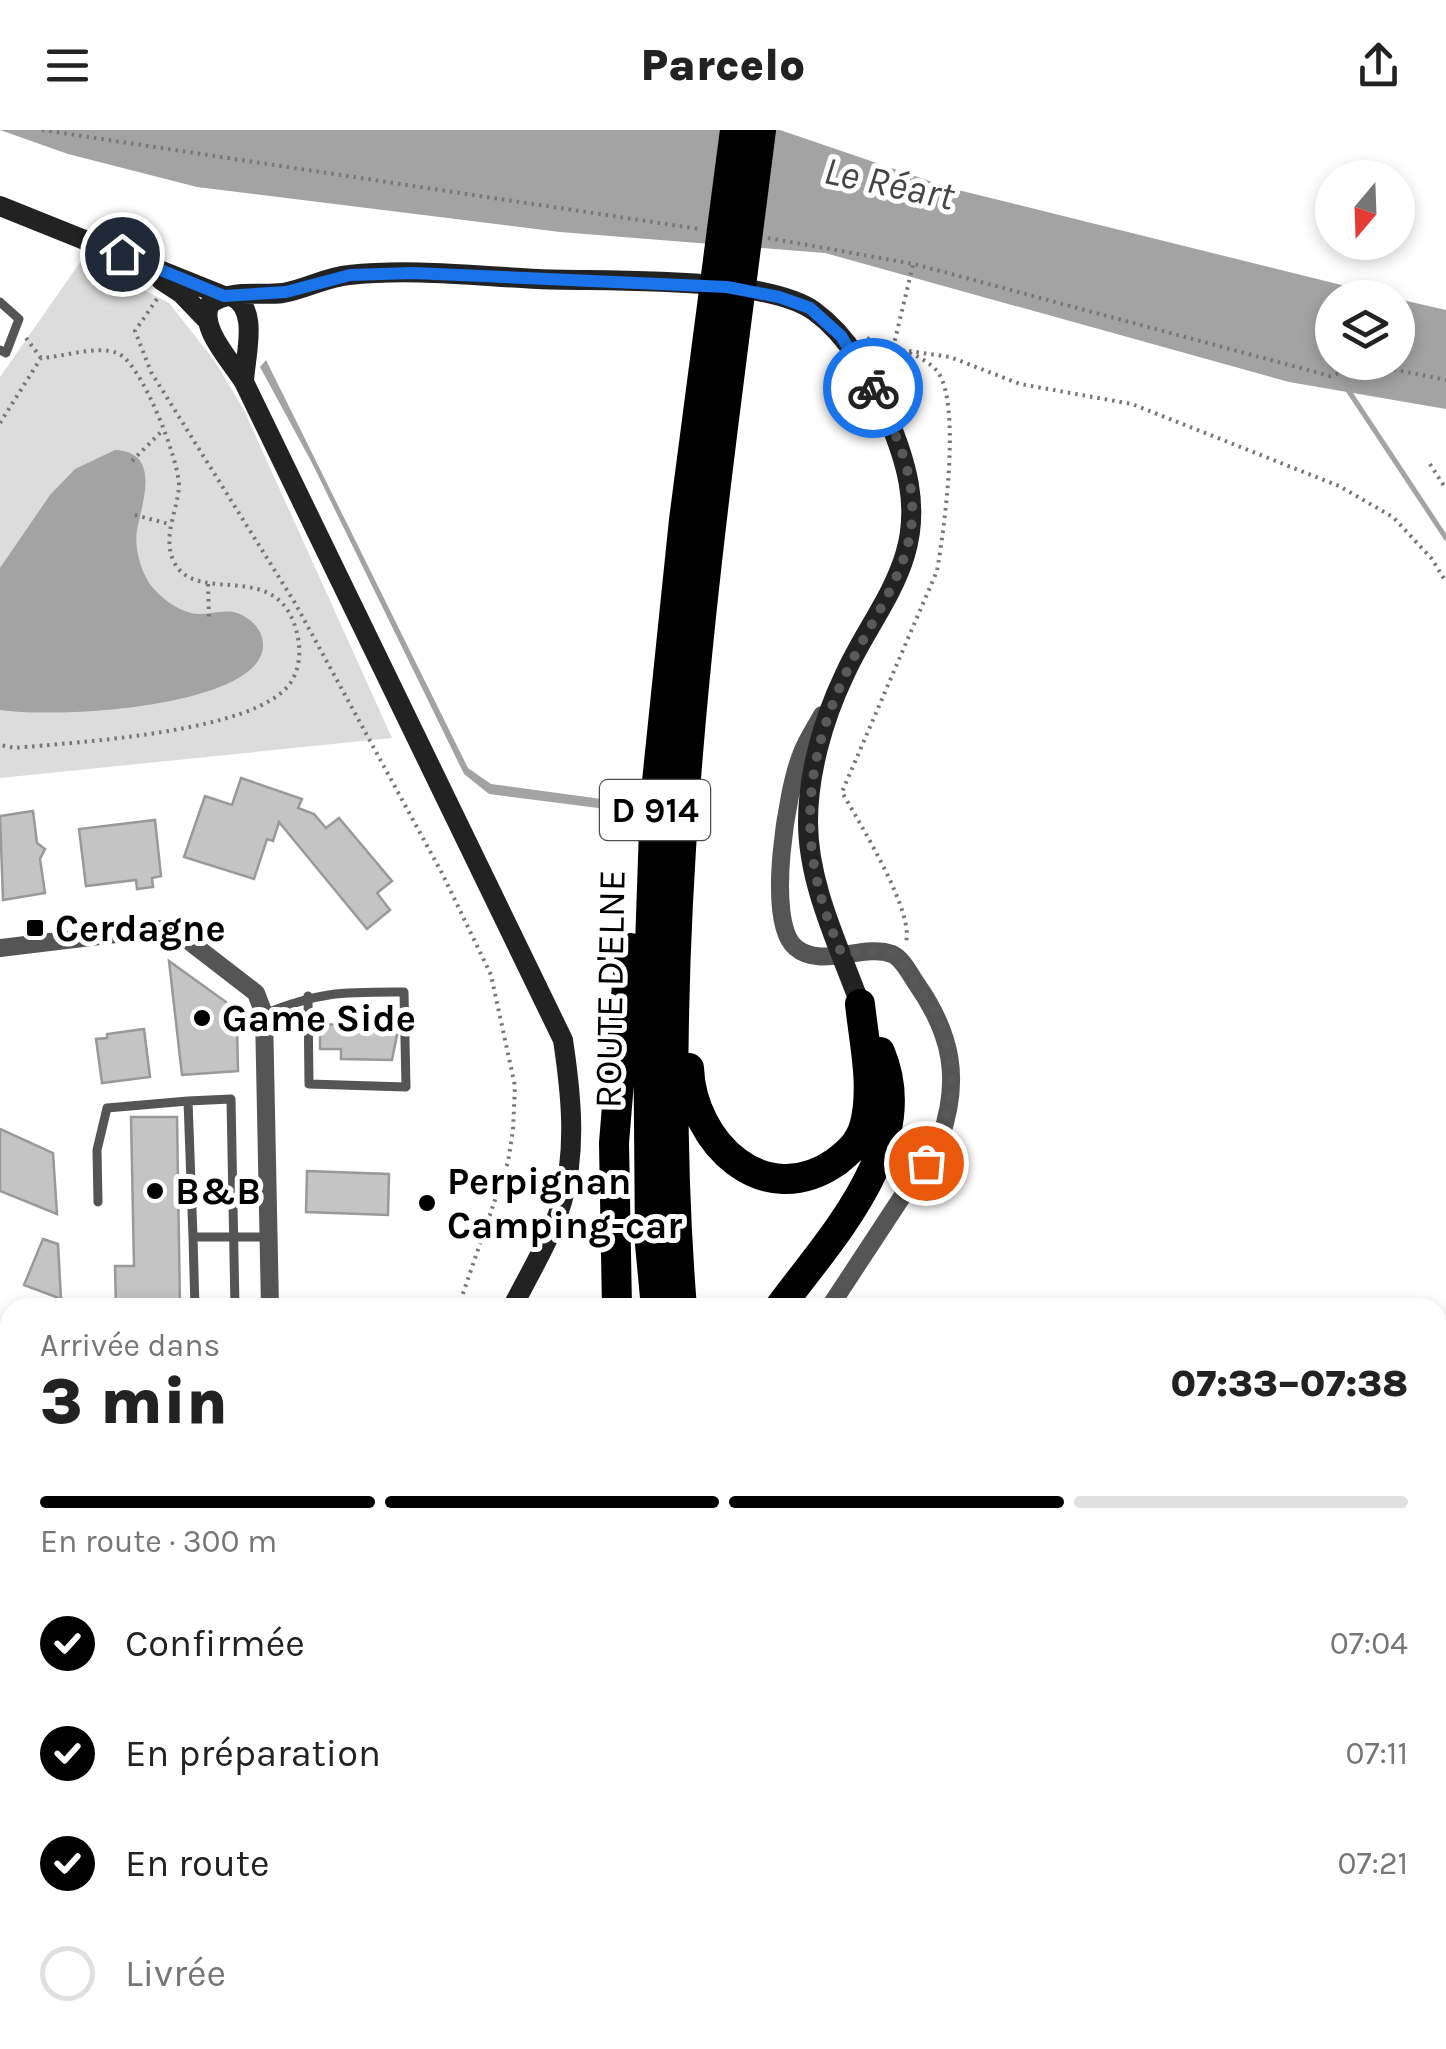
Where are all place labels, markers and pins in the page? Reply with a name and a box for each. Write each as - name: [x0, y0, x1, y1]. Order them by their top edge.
- pin: [80, 212, 165, 297]
- place label: Cerdagne: [55, 906, 226, 951]
- marker: Cerdagne: [24, 917, 46, 939]
- place label: Game Side: [222, 996, 416, 1041]
- marker: Game Side: [191, 1007, 213, 1029]
- pin: [884, 1121, 969, 1206]
- place label: Perpignan Camping-car: [447, 1159, 682, 1248]
- place label: B&B: [175, 1169, 261, 1214]
- marker: B&B: [144, 1180, 166, 1202]
- marker: Perpignan Camping-car: [416, 1192, 438, 1214]

